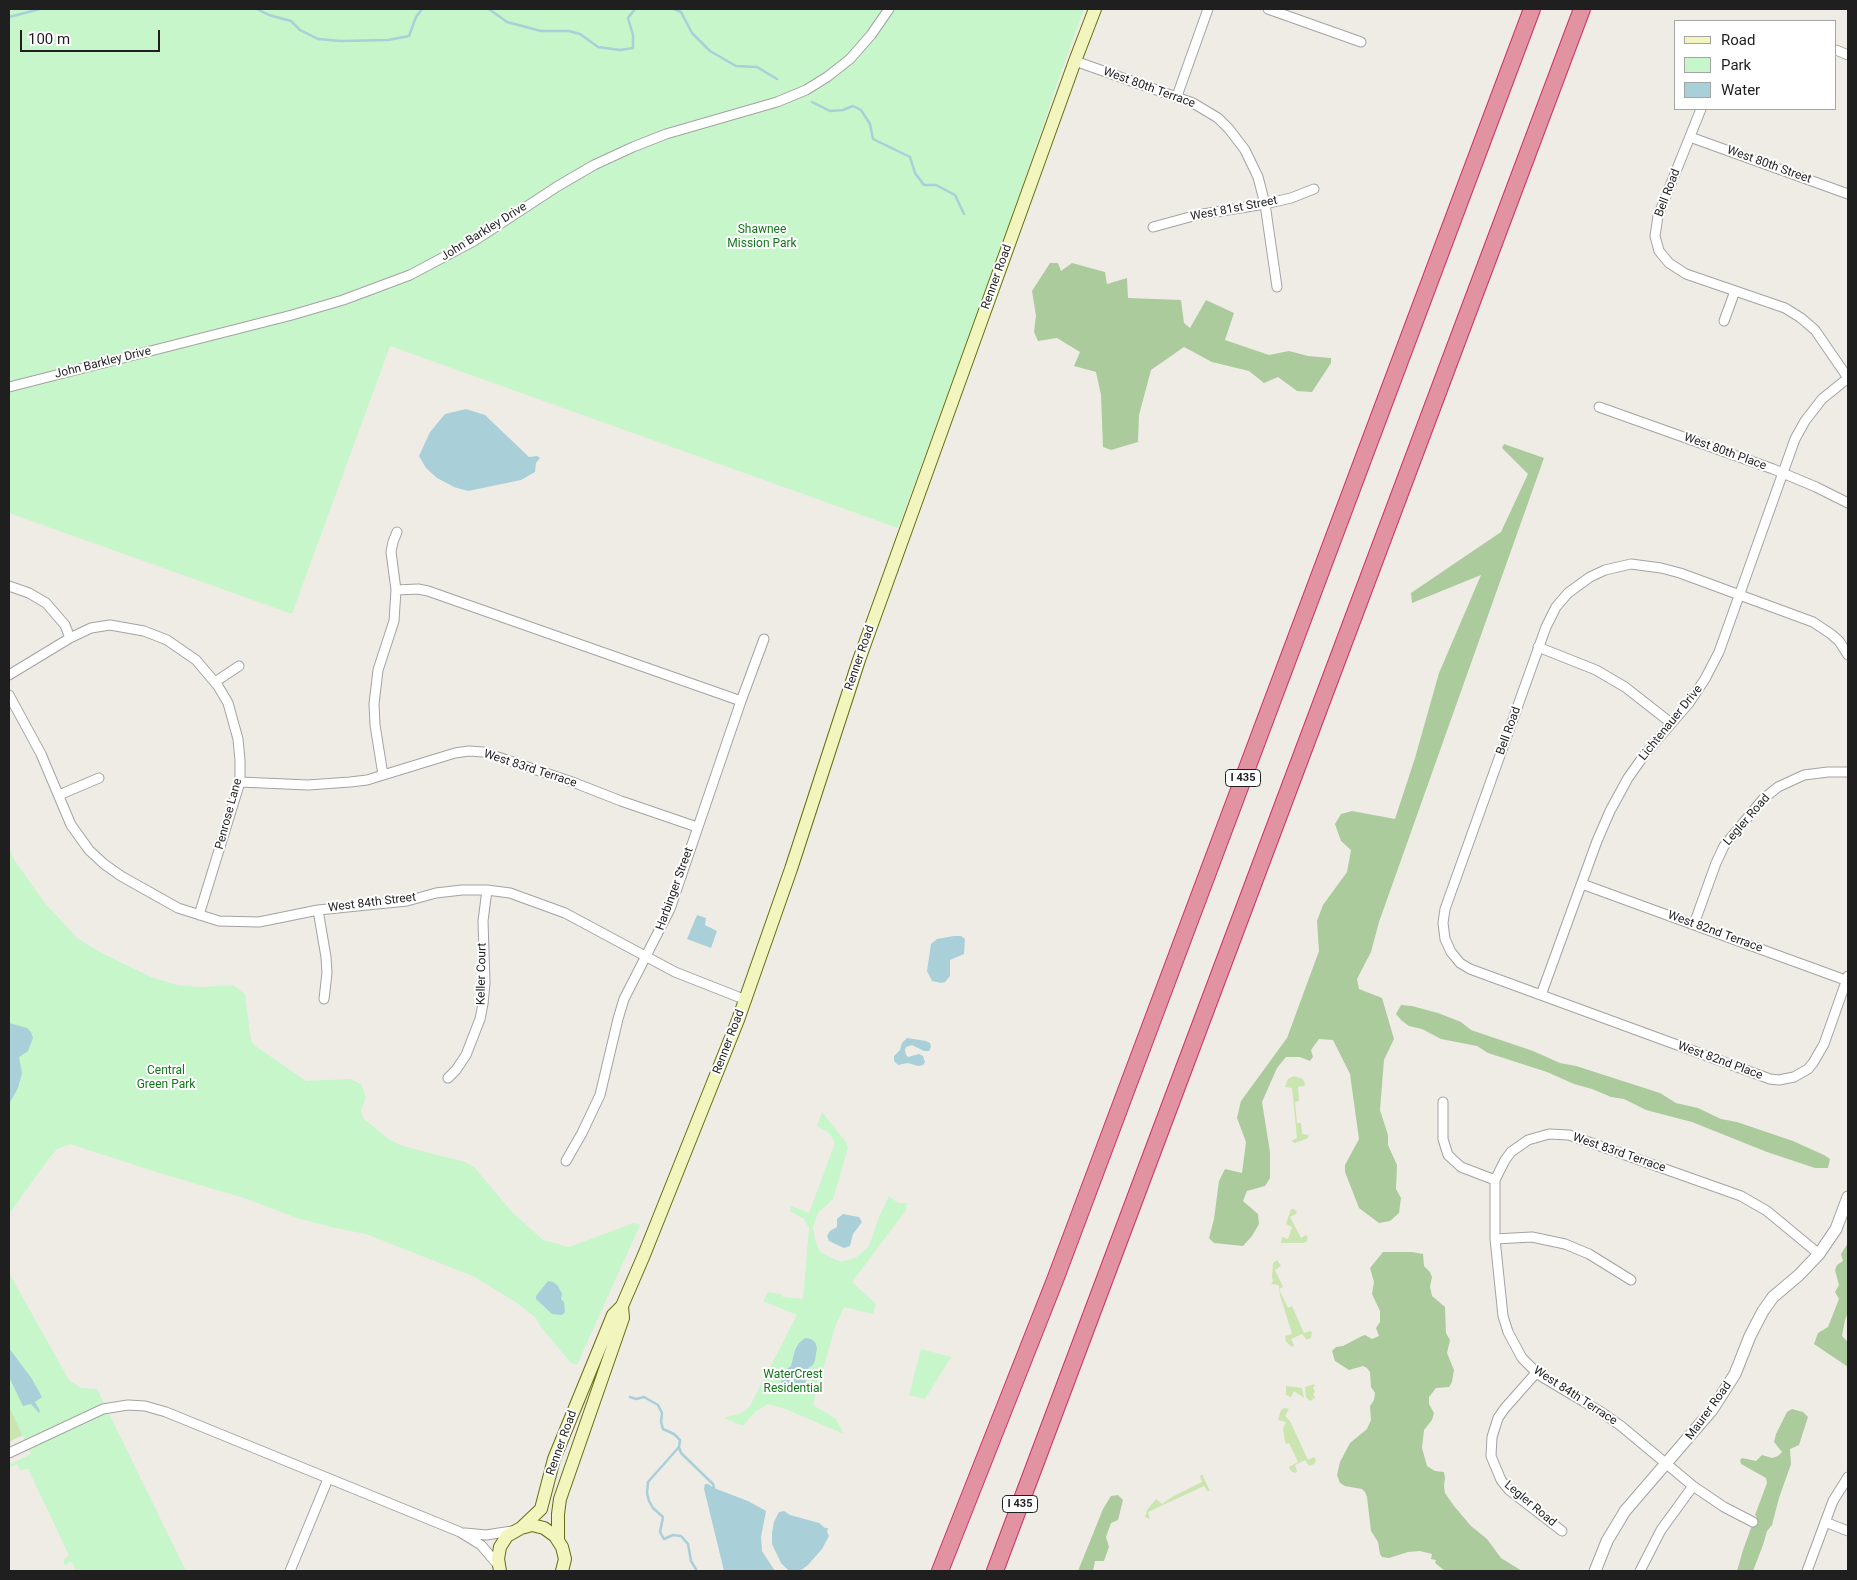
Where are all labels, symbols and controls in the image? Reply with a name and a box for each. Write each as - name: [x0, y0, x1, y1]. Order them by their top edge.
- scale bar: [22, 20, 162, 52]
- legend: [1674, 20, 1837, 110]
- text: 100 m: [28, 30, 70, 48]
- text: Road: [1721, 31, 1755, 49]
- text: Park: [1721, 56, 1751, 74]
- street label: West 80th Terrace: [1101, 65, 1197, 111]
- text: Water: [1721, 81, 1760, 99]
- street label: West 80th Street: [1725, 143, 1813, 187]
- street label: Bell Road: [1652, 167, 1684, 219]
- street label: West 81st Street: [1189, 194, 1279, 224]
- street label: John Barkley Drive: [438, 200, 530, 264]
- park label: Shawnee Mission Park: [727, 223, 797, 251]
- street label: Renner Road: [979, 243, 1015, 311]
- street label: John Barkley Drive: [53, 344, 153, 382]
- street label: West 80th Place: [1682, 430, 1768, 474]
- street label: Renner Road: [842, 624, 878, 692]
- street label: Lichtenauer Drive: [1636, 682, 1706, 764]
- street label: Bell Road: [1494, 705, 1524, 757]
- street label: West 83rd Terrace: [482, 747, 578, 791]
- road number: I 435: [1226, 770, 1260, 786]
- street label: Penrose Lane: [213, 777, 245, 851]
- street label: Legler Road: [1721, 791, 1773, 849]
- street label: Harbinger Street: [653, 846, 697, 932]
- street label: West 84th Street: [327, 890, 417, 916]
- street label: West 82nd Terrace: [1666, 908, 1764, 956]
- street label: Keller Court: [474, 943, 490, 1005]
- street label: Renner Road: [710, 1008, 748, 1076]
- street label: West 82nd Place: [1676, 1039, 1764, 1083]
- park label: Central Green Park: [137, 1064, 195, 1092]
- street label: West 83rd Terrace: [1571, 1130, 1667, 1176]
- street label: West 84th Terrace: [1530, 1364, 1620, 1428]
- park label: WaterCrest Residential: [763, 1368, 823, 1396]
- street label: Maurer Road: [1683, 1379, 1735, 1443]
- street label: Renner Road: [544, 1409, 580, 1477]
- street label: Legler Road: [1501, 1478, 1559, 1530]
- road number: I 435: [1002, 1496, 1038, 1512]

